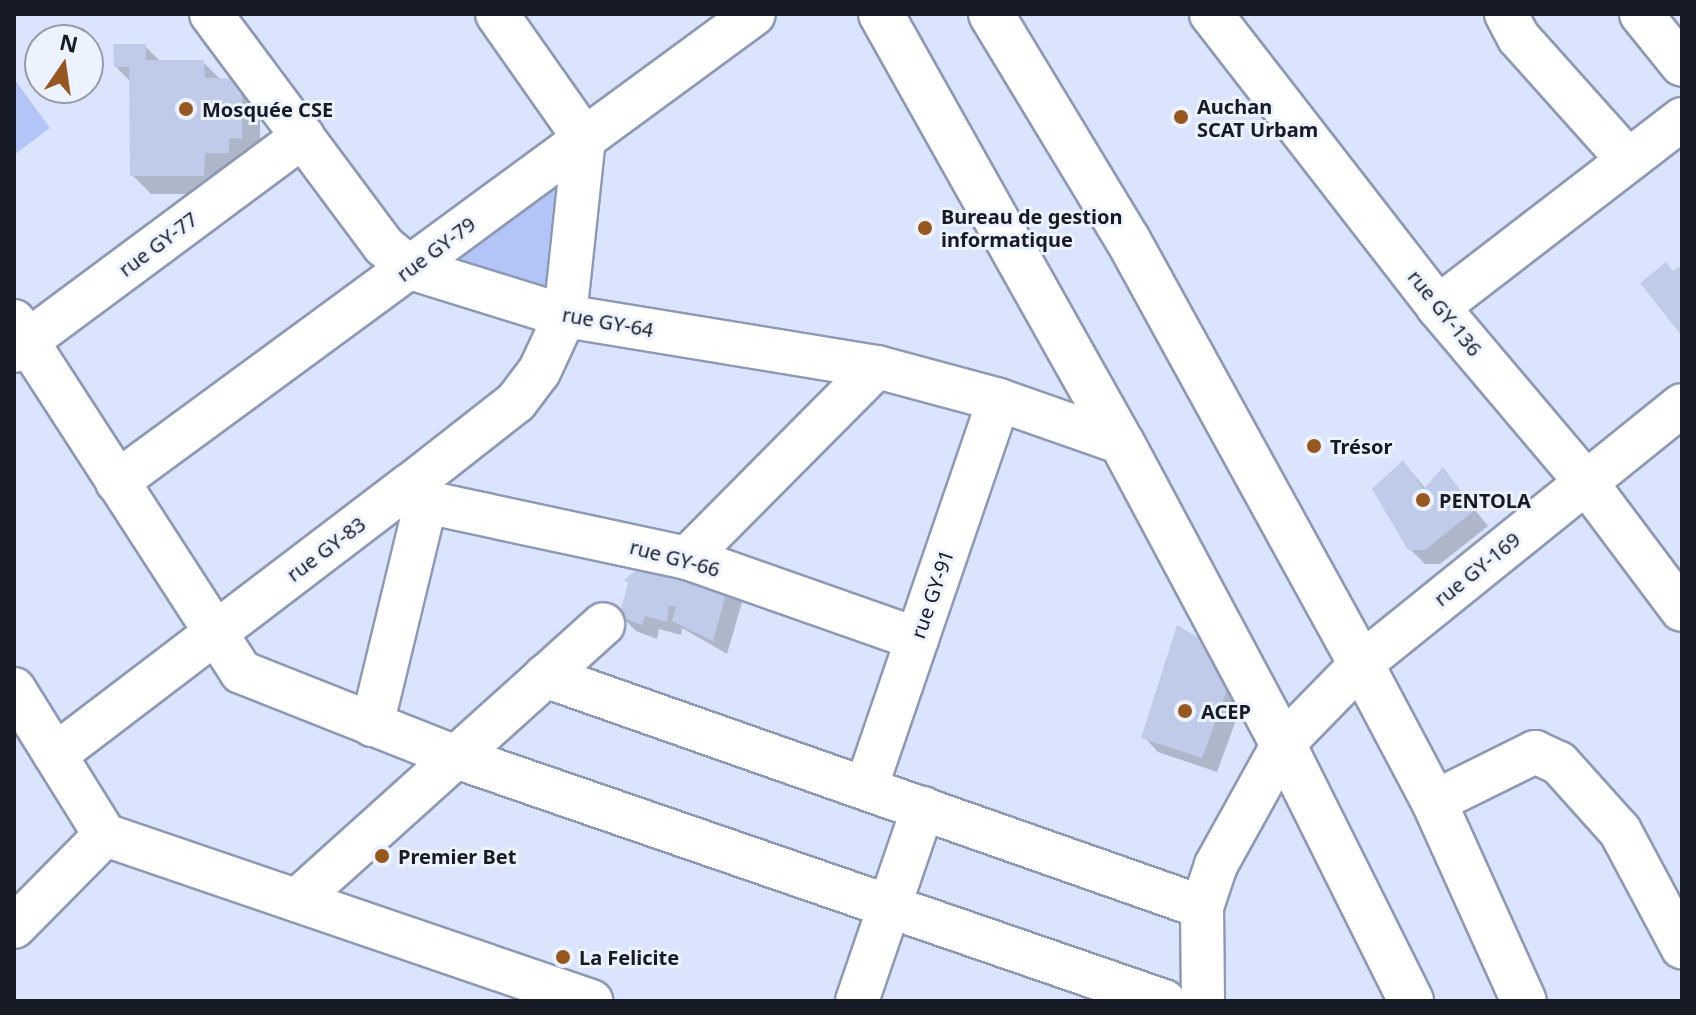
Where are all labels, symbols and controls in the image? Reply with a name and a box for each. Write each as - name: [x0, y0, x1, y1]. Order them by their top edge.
- north arrow: [24, 24, 104, 104]
- text: N: [57, 26, 81, 59]
- place label: Auchan SCAT Urbam: [1197, 94, 1318, 141]
- place label: Mosquée CSE: [202, 97, 333, 121]
- marker: Mosquée CSE: [177, 100, 195, 118]
- marker: Auchan SCAT Urbam: [1172, 108, 1190, 126]
- place label: Bureau de gestion informatique: [941, 204, 1123, 251]
- street label: rue GY-77: [114, 207, 202, 281]
- street label: rue GY-79: [392, 212, 480, 286]
- marker: Bureau de gestion informatique: [916, 219, 934, 237]
- street label: rue GY-136: [1403, 265, 1487, 361]
- street label: rue GY-64: [560, 302, 656, 342]
- place label: Trésor: [1330, 434, 1392, 458]
- marker: Trésor: [1305, 437, 1323, 455]
- place label: PENTOLA: [1439, 488, 1531, 512]
- marker: PENTOLA: [1414, 491, 1432, 509]
- street label: rue GY-83: [282, 512, 370, 586]
- street label: rue GY-169: [1429, 527, 1525, 611]
- street label: rue GY-66: [627, 534, 723, 582]
- street label: rue GY-91: [906, 546, 958, 642]
- place label: ACEP: [1201, 699, 1251, 723]
- marker: ACEP: [1176, 702, 1194, 720]
- place label: Premier Bet: [398, 844, 516, 868]
- marker: Premier Bet: [373, 847, 391, 865]
- place label: La Felicite: [579, 945, 679, 969]
- marker: La Felicite: [554, 948, 572, 966]

